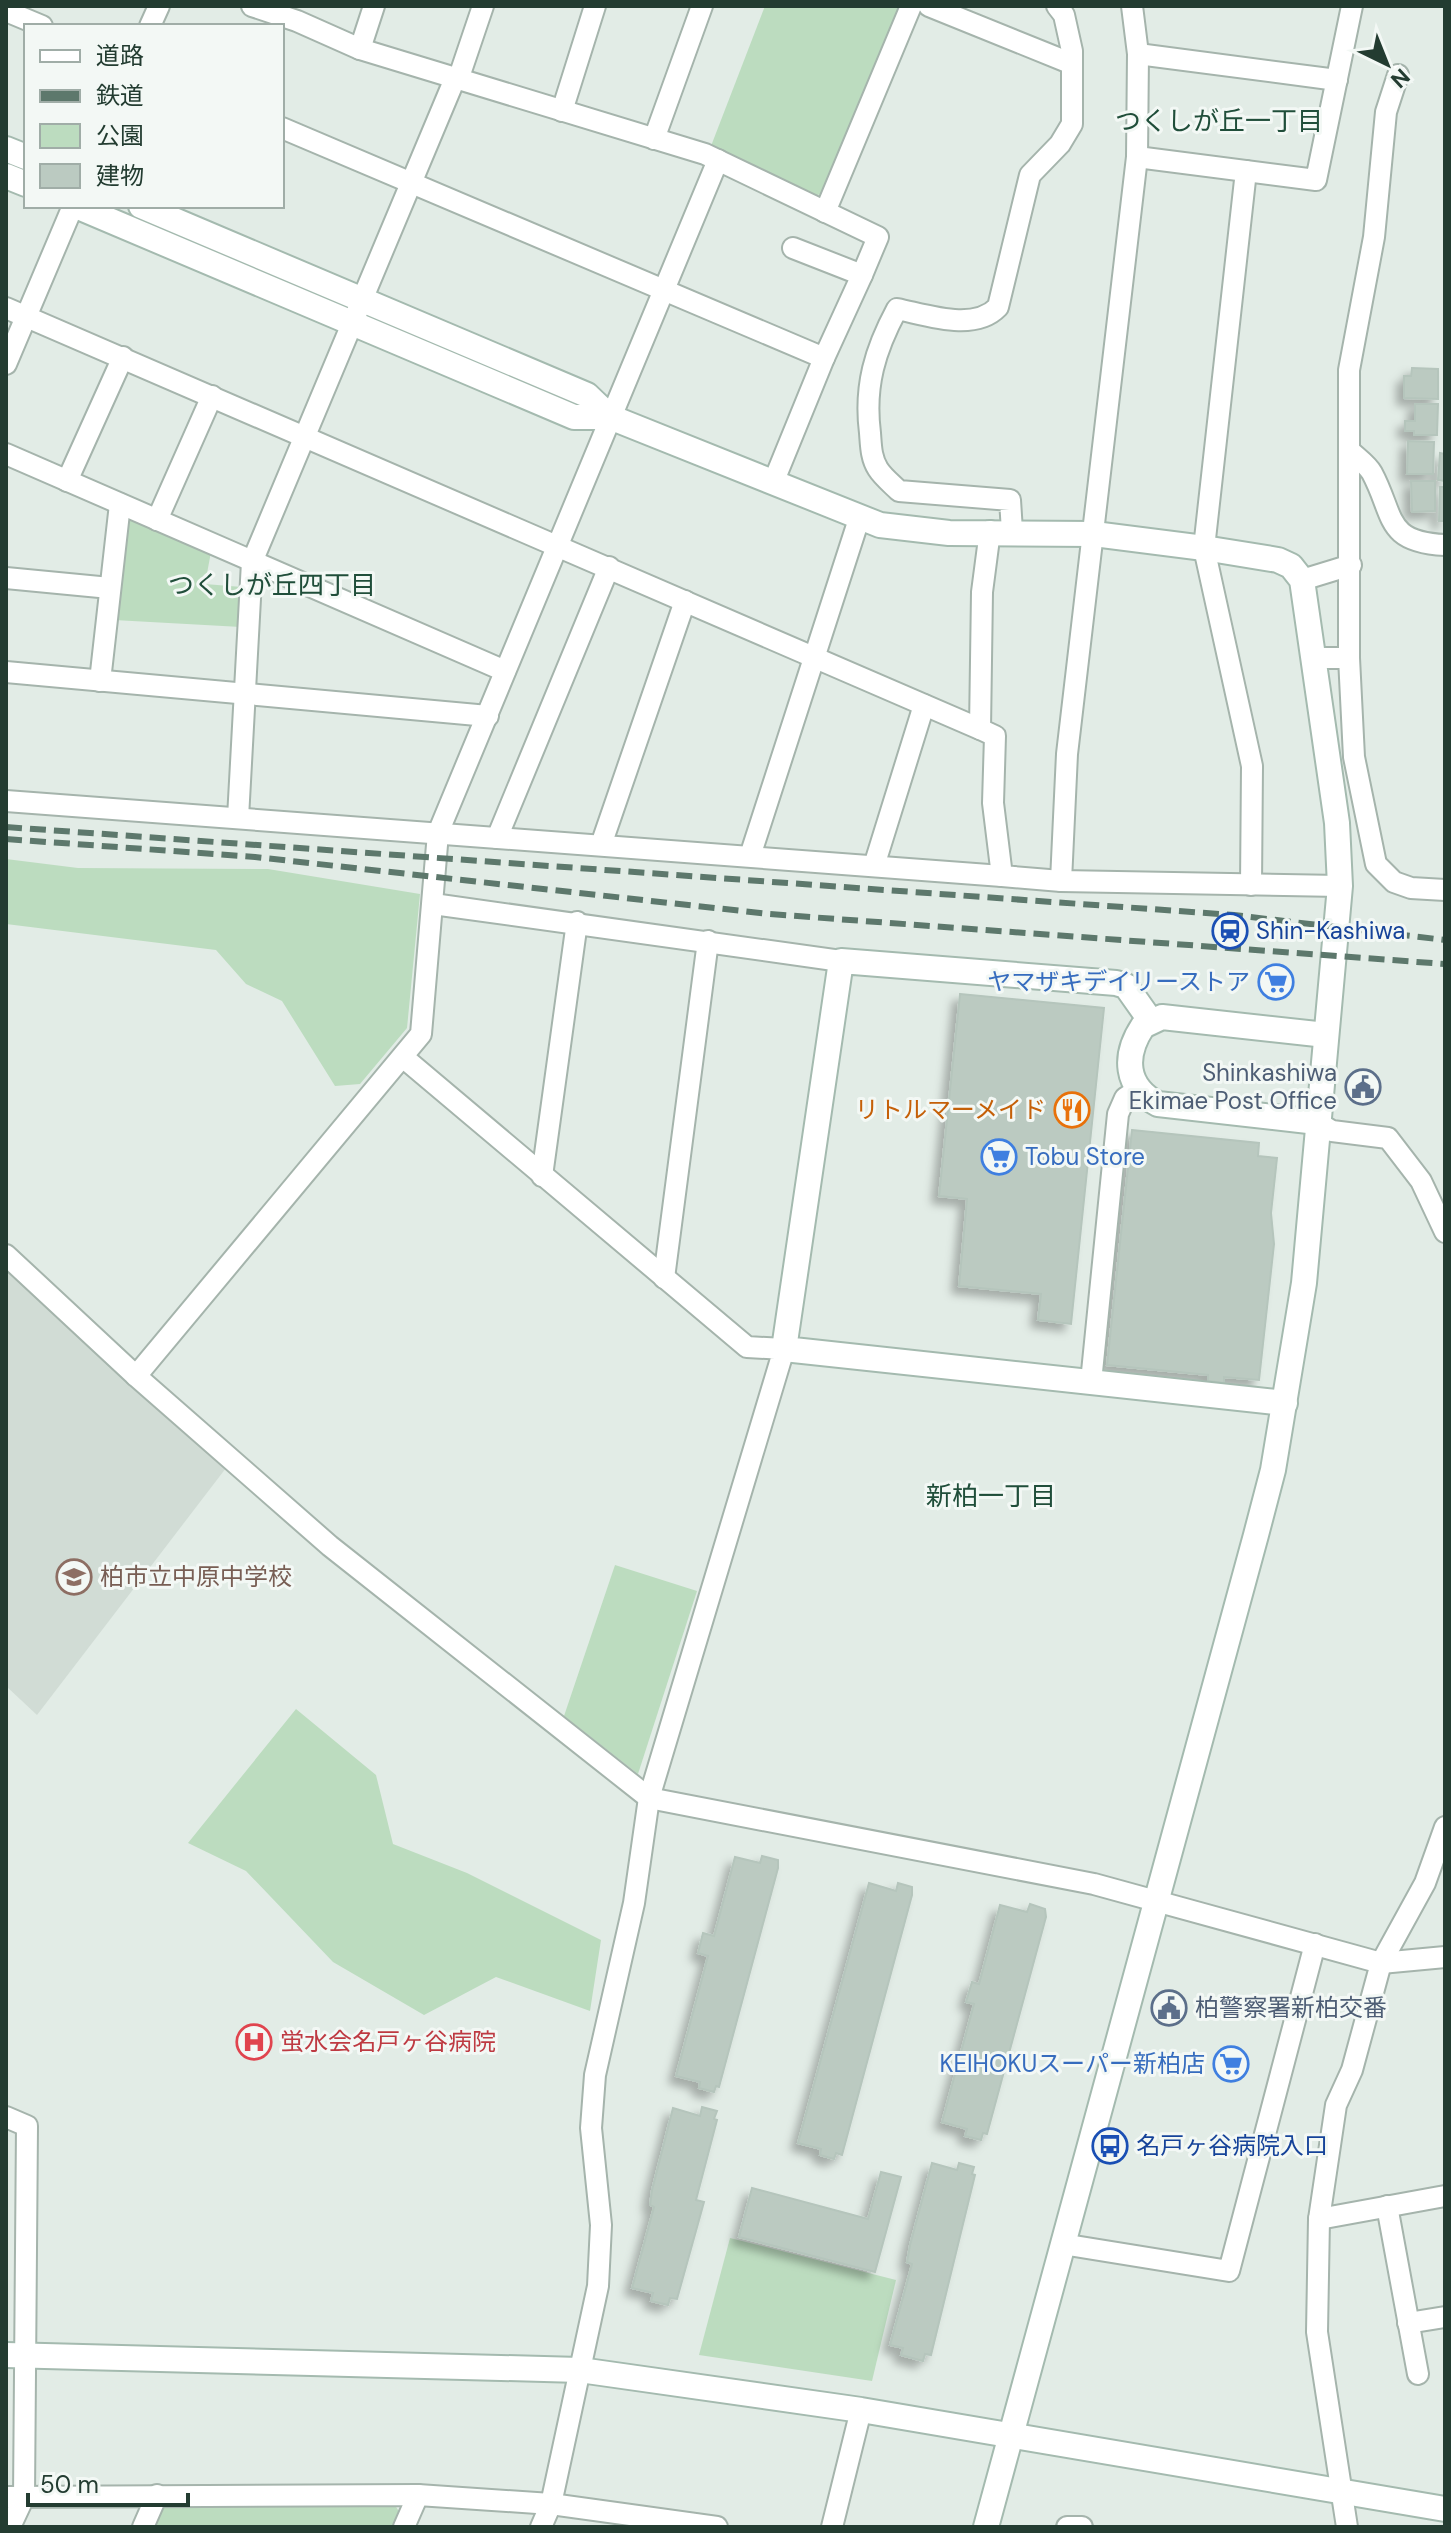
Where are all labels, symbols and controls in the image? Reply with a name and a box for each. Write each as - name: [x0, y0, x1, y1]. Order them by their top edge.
- legend: [24, 24, 284, 208]
- north arrow: [1347, 24, 1427, 104]
- text: 道路: [96, 40, 144, 71]
- text: N: [1385, 62, 1416, 94]
- text: 鉄道: [96, 80, 144, 111]
- district label: つくしが丘一丁目: [1115, 104, 1323, 138]
- text: 公園: [96, 120, 144, 151]
- text: 建物: [96, 160, 144, 191]
- district label: つくしが丘四丁目: [168, 568, 376, 602]
- station icon: Shin-Kashiwa: [1211, 912, 1249, 950]
- place label: Shin-Kashiwa: [1256, 915, 1405, 946]
- supermarket icon: ヤマザキデイリーストア: [1257, 963, 1295, 1001]
- place label: ヤマザキデイリーストア: [987, 966, 1250, 997]
- place label: Shinkashiwa Ekimae Post Office: [1129, 1057, 1337, 1116]
- public building icon: Shinkashiwa Ekimae Post Office: [1344, 1068, 1382, 1106]
- restaurant icon: リトルマーメイド: [1053, 1091, 1091, 1129]
- place label: リトルマーメイド: [855, 1094, 1046, 1125]
- supermarket icon: Tobu Store: [980, 1138, 1018, 1176]
- place label: Tobu Store: [1025, 1141, 1145, 1172]
- district label: 新柏一丁目: [926, 1479, 1056, 1513]
- school or university icon: 柏市立中原中学校: [55, 1558, 93, 1596]
- place label: 柏市立中原中学校: [100, 1561, 292, 1592]
- public building icon: 柏警察署新柏交番: [1150, 1989, 1188, 2027]
- place label: 柏警察署新柏交番: [1195, 1992, 1387, 2023]
- hospital icon: 蛍水会名戸ヶ谷病院: [235, 2023, 273, 2061]
- place label: 蛍水会名戸ヶ谷病院: [280, 2026, 496, 2057]
- supermarket icon: KEIHOKUスーパー新柏店: [1212, 2045, 1250, 2083]
- place label: KEIHOKUスーパー新柏店: [939, 2048, 1205, 2079]
- bus stop icon: 名戸ヶ谷病院入口: [1091, 2127, 1129, 2165]
- place label: 名戸ヶ谷病院入口: [1136, 2130, 1328, 2161]
- scale bar: [28, 2457, 188, 2507]
- text: 50 m: [40, 2469, 99, 2500]

